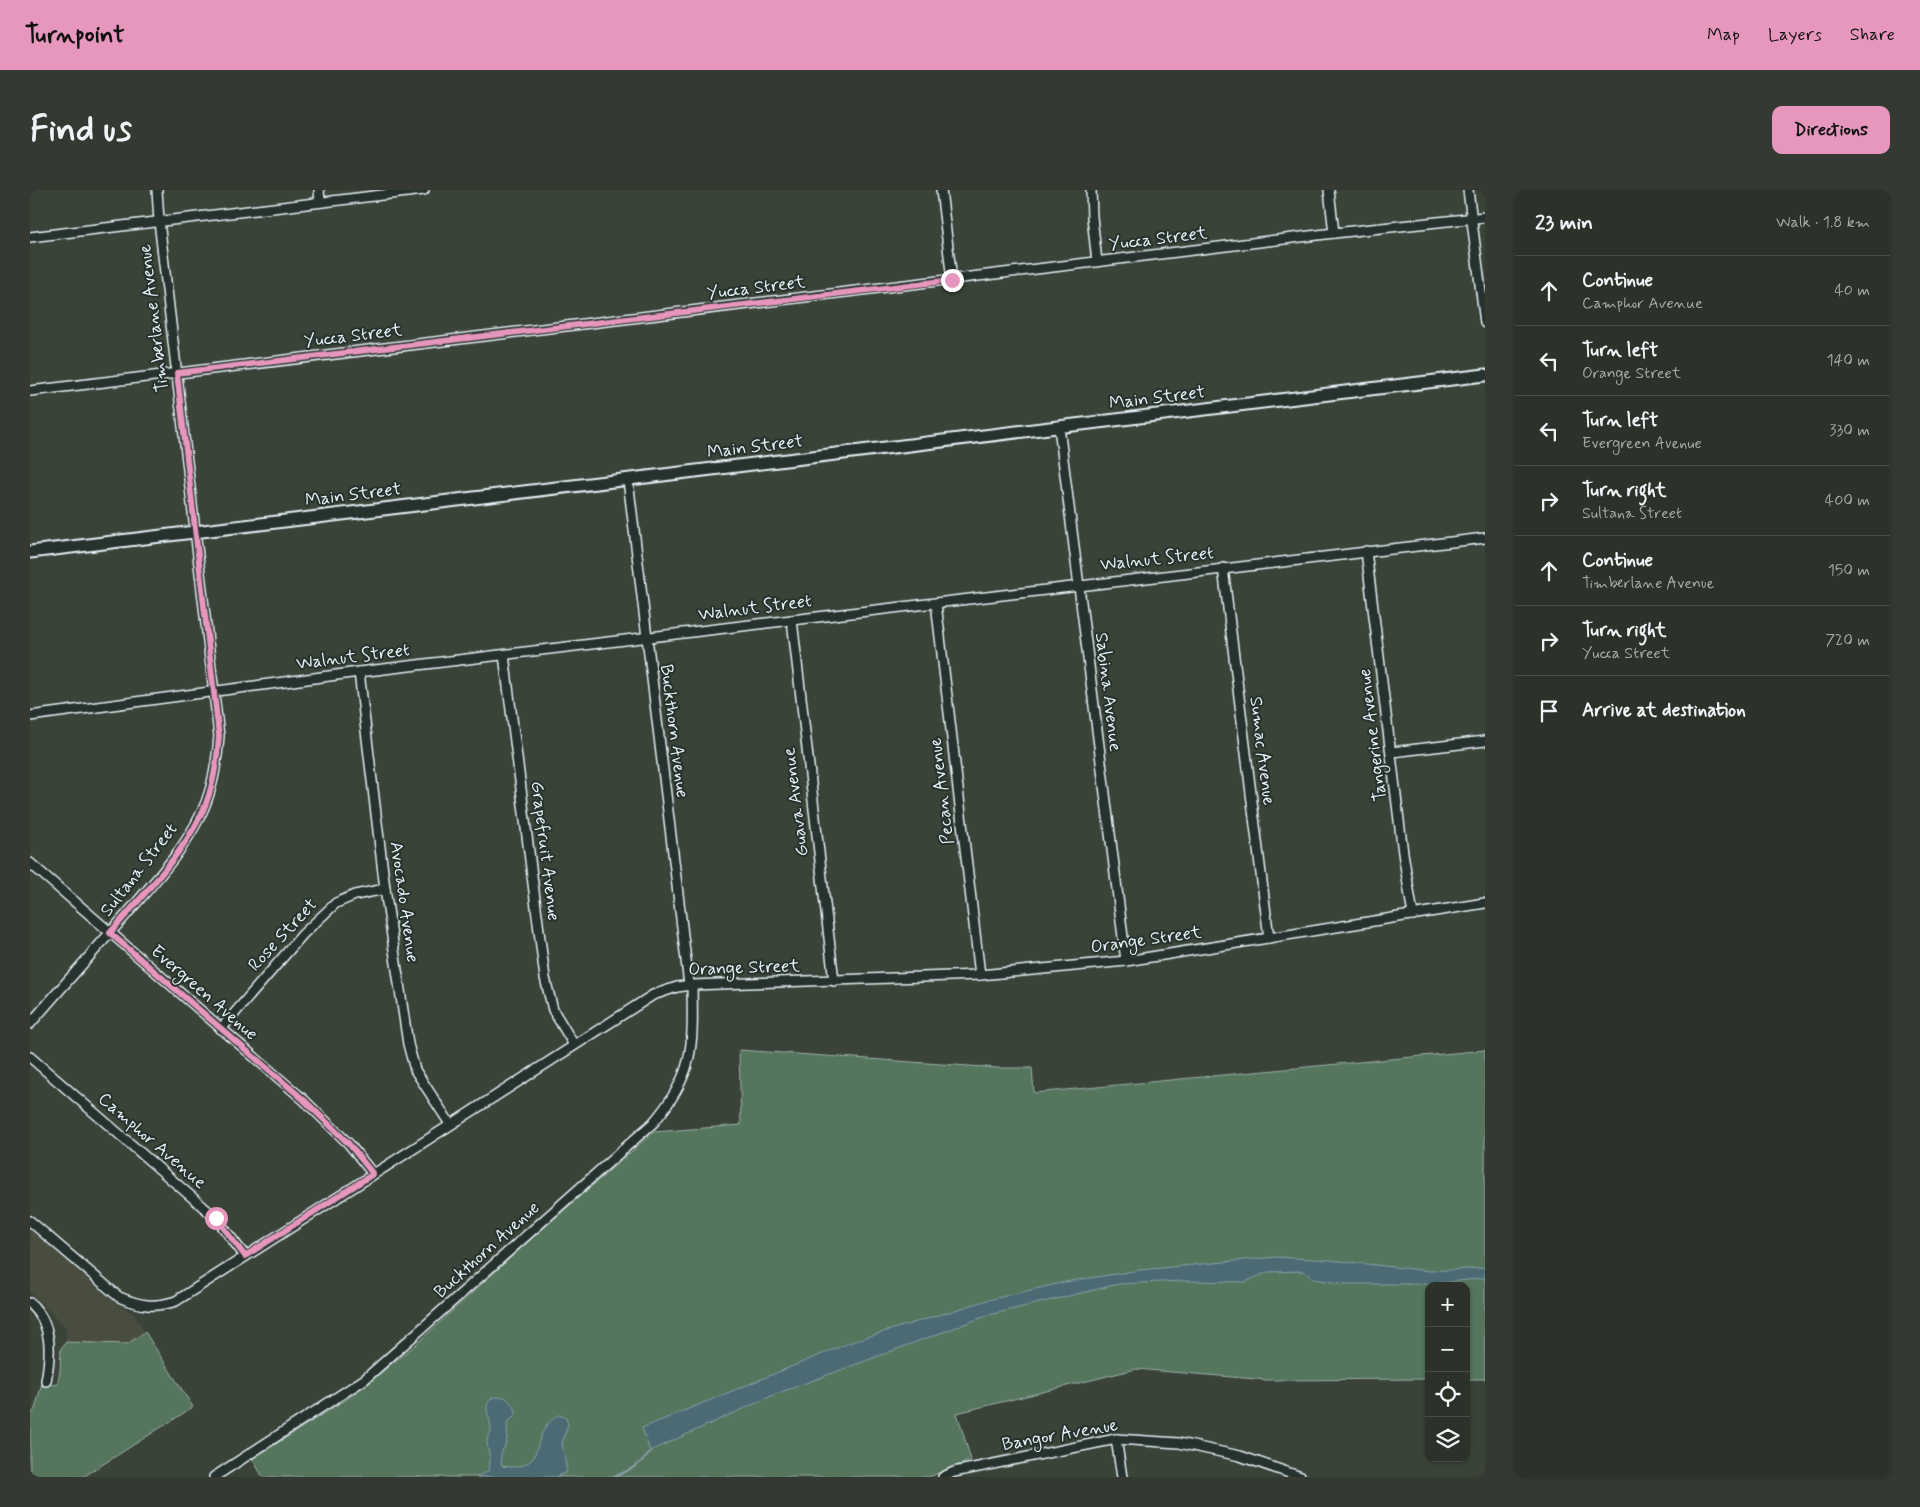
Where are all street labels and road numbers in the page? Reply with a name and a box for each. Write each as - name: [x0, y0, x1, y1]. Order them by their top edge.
- street label: Yucca Street: [1107, 221, 1209, 257]
- street label: Timberlane Avenue: [133, 243, 175, 393]
- street label: Yucca Street: [705, 270, 807, 306]
- street label: Yucca Street: [302, 318, 404, 354]
- street label: Main Street: [1108, 380, 1206, 416]
- street label: Main Street: [706, 429, 804, 465]
- street label: Main Street: [304, 477, 402, 513]
- street label: Walnut Street: [1099, 541, 1215, 577]
- street label: Walnut Street: [697, 589, 813, 627]
- street label: Sabina Avenue: [1089, 631, 1127, 753]
- street label: Walnut Street: [295, 638, 411, 676]
- street label: Buckthorn Avenue: [654, 663, 694, 799]
- street label: Tangerine Avenue: [1353, 667, 1394, 803]
- street label: Sumac Avenue: [1243, 695, 1281, 807]
- street label: Pecan Avenue: [924, 736, 960, 846]
- street label: Guava Avenue: [777, 746, 815, 858]
- street label: Grapefruit Avenue: [525, 780, 565, 922]
- street label: Sultana Street: [95, 818, 183, 922]
- street label: Avocado Avenue: [384, 840, 424, 964]
- street label: Rose Street: [243, 893, 323, 977]
- street label: Orange Street: [1089, 920, 1204, 961]
- street label: Evergreen Avenue: [145, 940, 263, 1047]
- street label: Orange Street: [688, 954, 801, 983]
- street label: Camphor Avenue: [93, 1087, 211, 1195]
- street label: Buckthorn Avenue: [429, 1196, 545, 1304]
- street label: Bangor Avenue: [1000, 1413, 1120, 1458]

